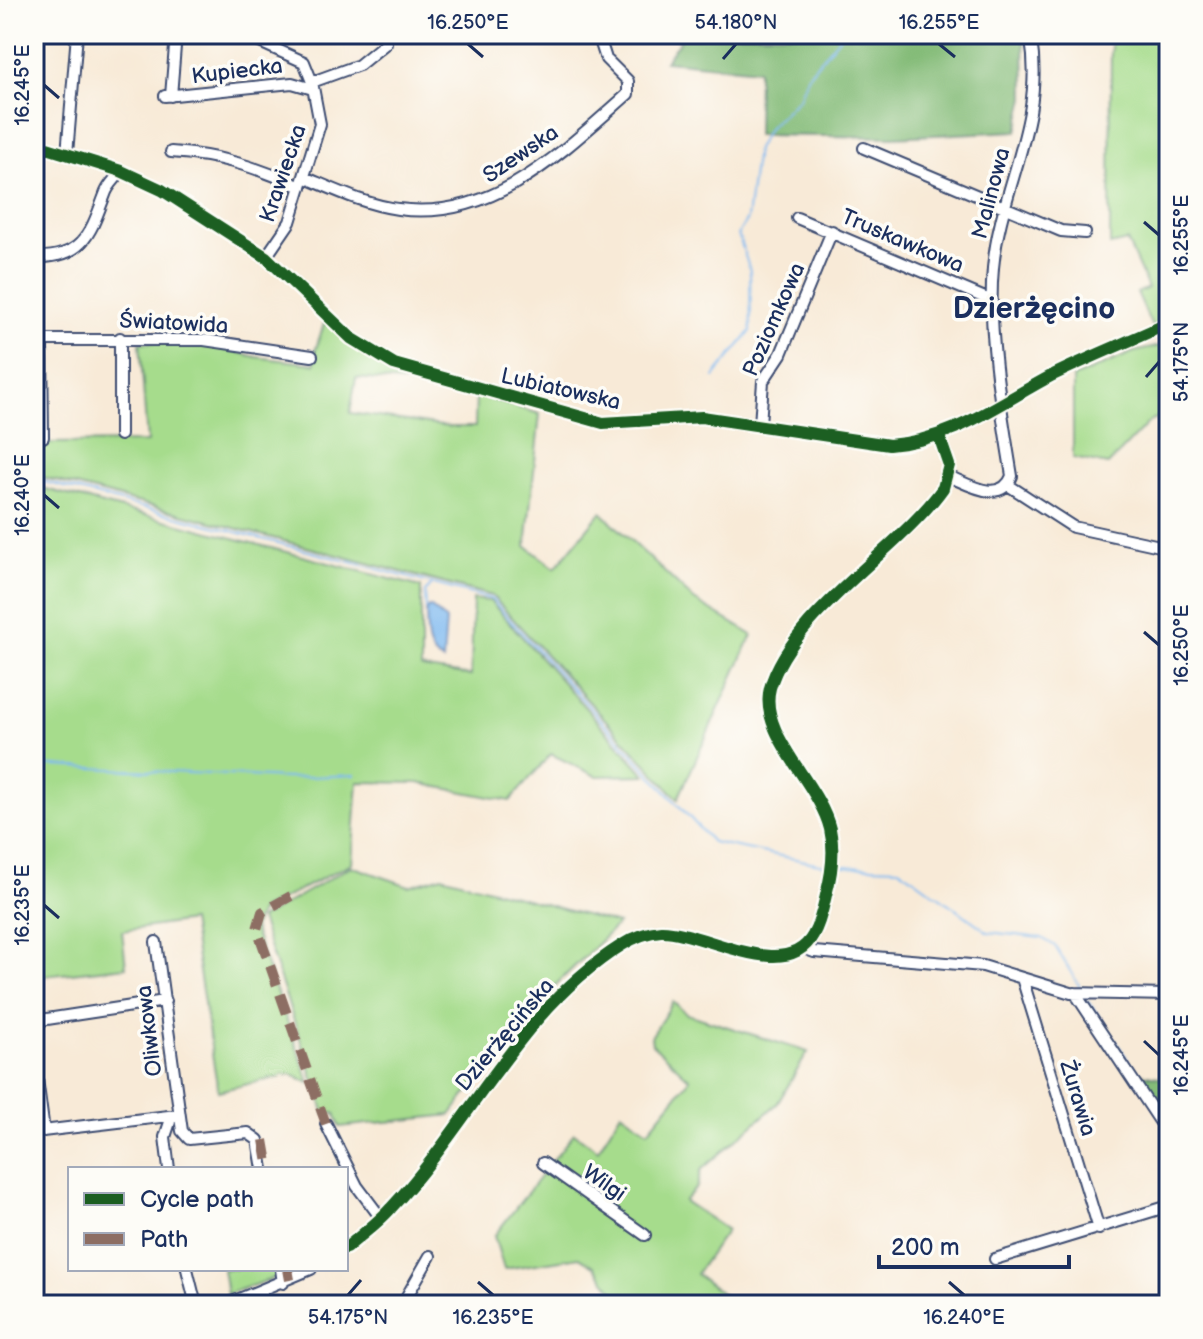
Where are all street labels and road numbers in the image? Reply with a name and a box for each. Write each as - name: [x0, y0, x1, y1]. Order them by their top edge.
- street label: Kupiecka: [190, 53, 284, 90]
- street label: Szewska: [478, 119, 564, 189]
- street label: Krawiecka: [254, 121, 313, 226]
- street label: Malinowa: [966, 145, 1017, 242]
- street label: Truskawkowa: [837, 203, 968, 279]
- street label: Poziomkowa: [737, 259, 811, 381]
- street label: Światowida: [119, 306, 229, 340]
- street label: Lubiatowska: [498, 363, 623, 416]
- street label: Dzierżęcińska: [450, 973, 560, 1097]
- street label: Oliwkowa: [131, 984, 168, 1078]
- street label: Żurawia: [1053, 1056, 1102, 1139]
- street label: Wilgi: [577, 1159, 631, 1208]

